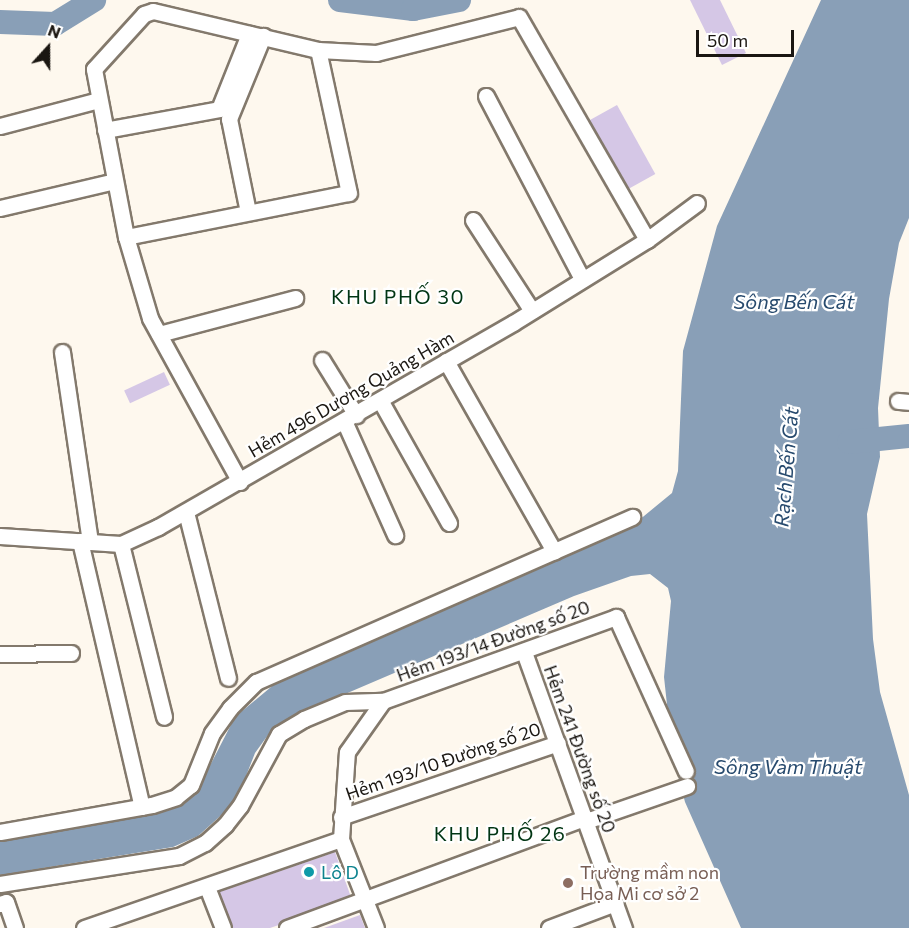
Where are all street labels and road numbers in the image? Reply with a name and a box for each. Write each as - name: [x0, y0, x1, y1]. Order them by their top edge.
- street label: Hẻm 496 Dương Quảng Hàm: [244, 326, 458, 462]
- street label: Hẻm 193/14 Đường số 20: [393, 596, 593, 686]
- street label: Hẻm 241 Đường số 20: [540, 662, 620, 836]
- street label: Hẻm 193/10 Đường số 20: [343, 717, 543, 805]

